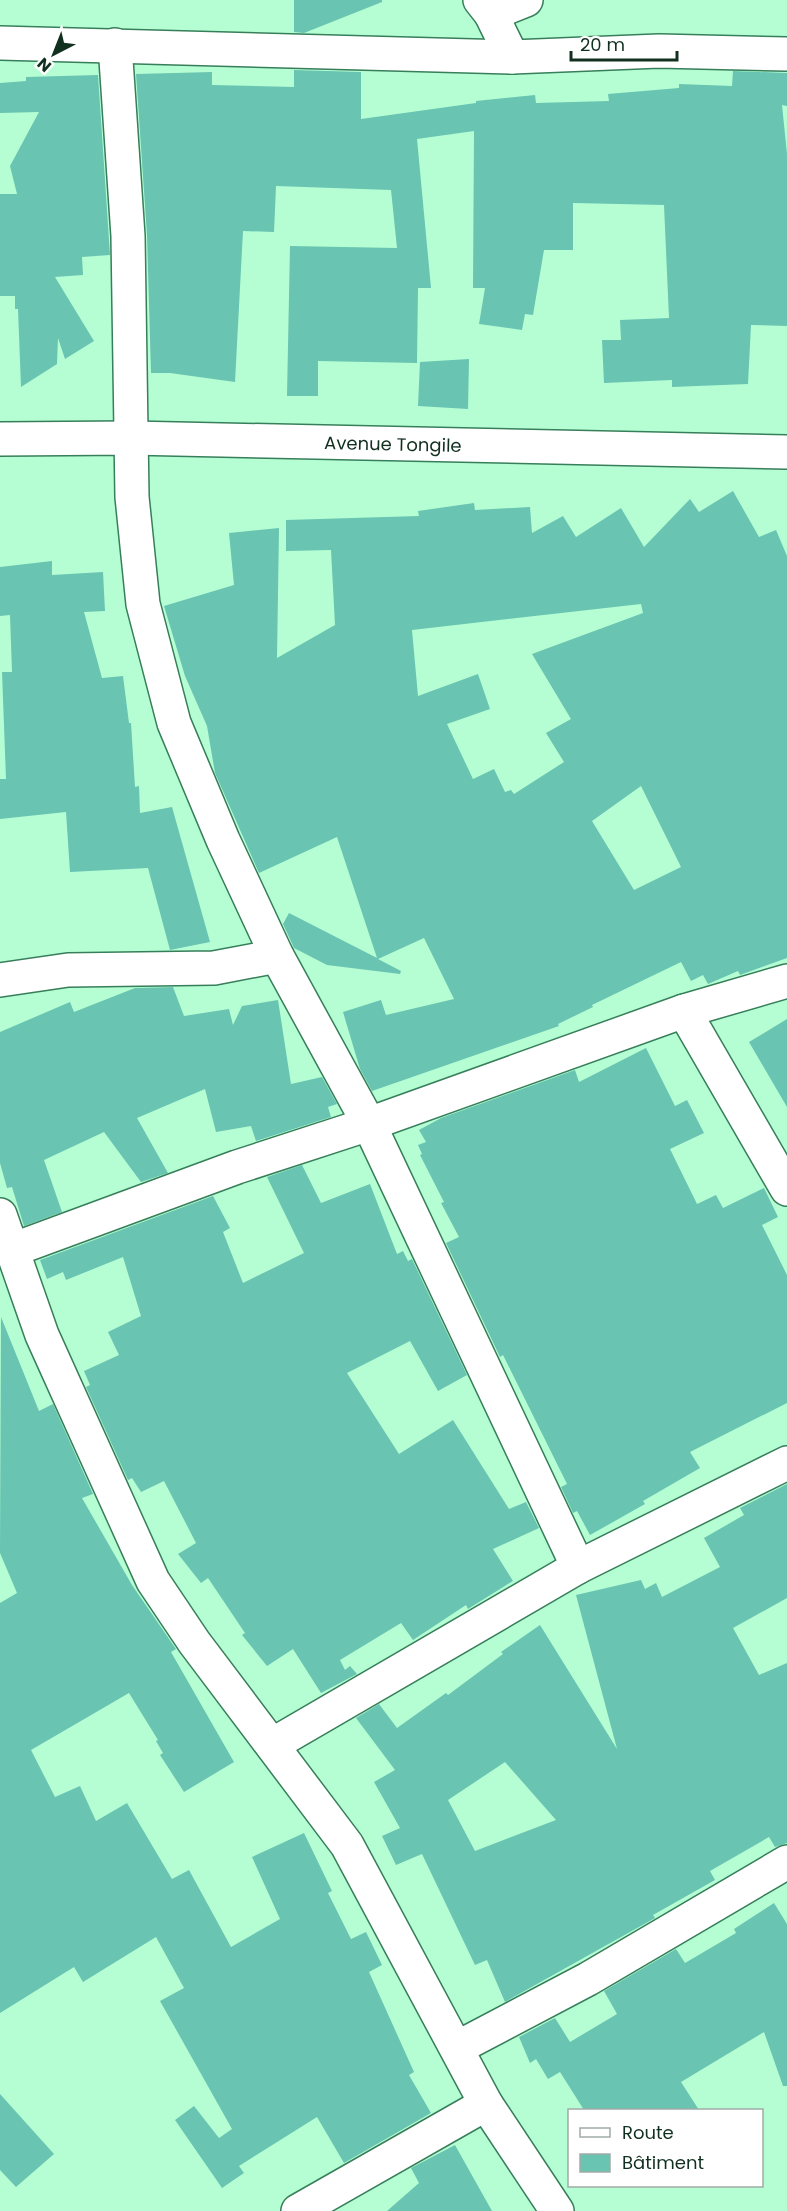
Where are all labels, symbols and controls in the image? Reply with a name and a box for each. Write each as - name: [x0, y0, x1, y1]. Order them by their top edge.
- north arrow: [24, 24, 84, 84]
- scale bar: [571, 24, 678, 62]
- text: 20 m: [580, 32, 625, 57]
- text: N: [32, 52, 56, 77]
- street label: Avenue Tongile: [324, 430, 462, 458]
- legend: [568, 2109, 763, 2187]
- text: Route: [622, 2120, 674, 2145]
- text: Bâtiment: [622, 2150, 704, 2175]

